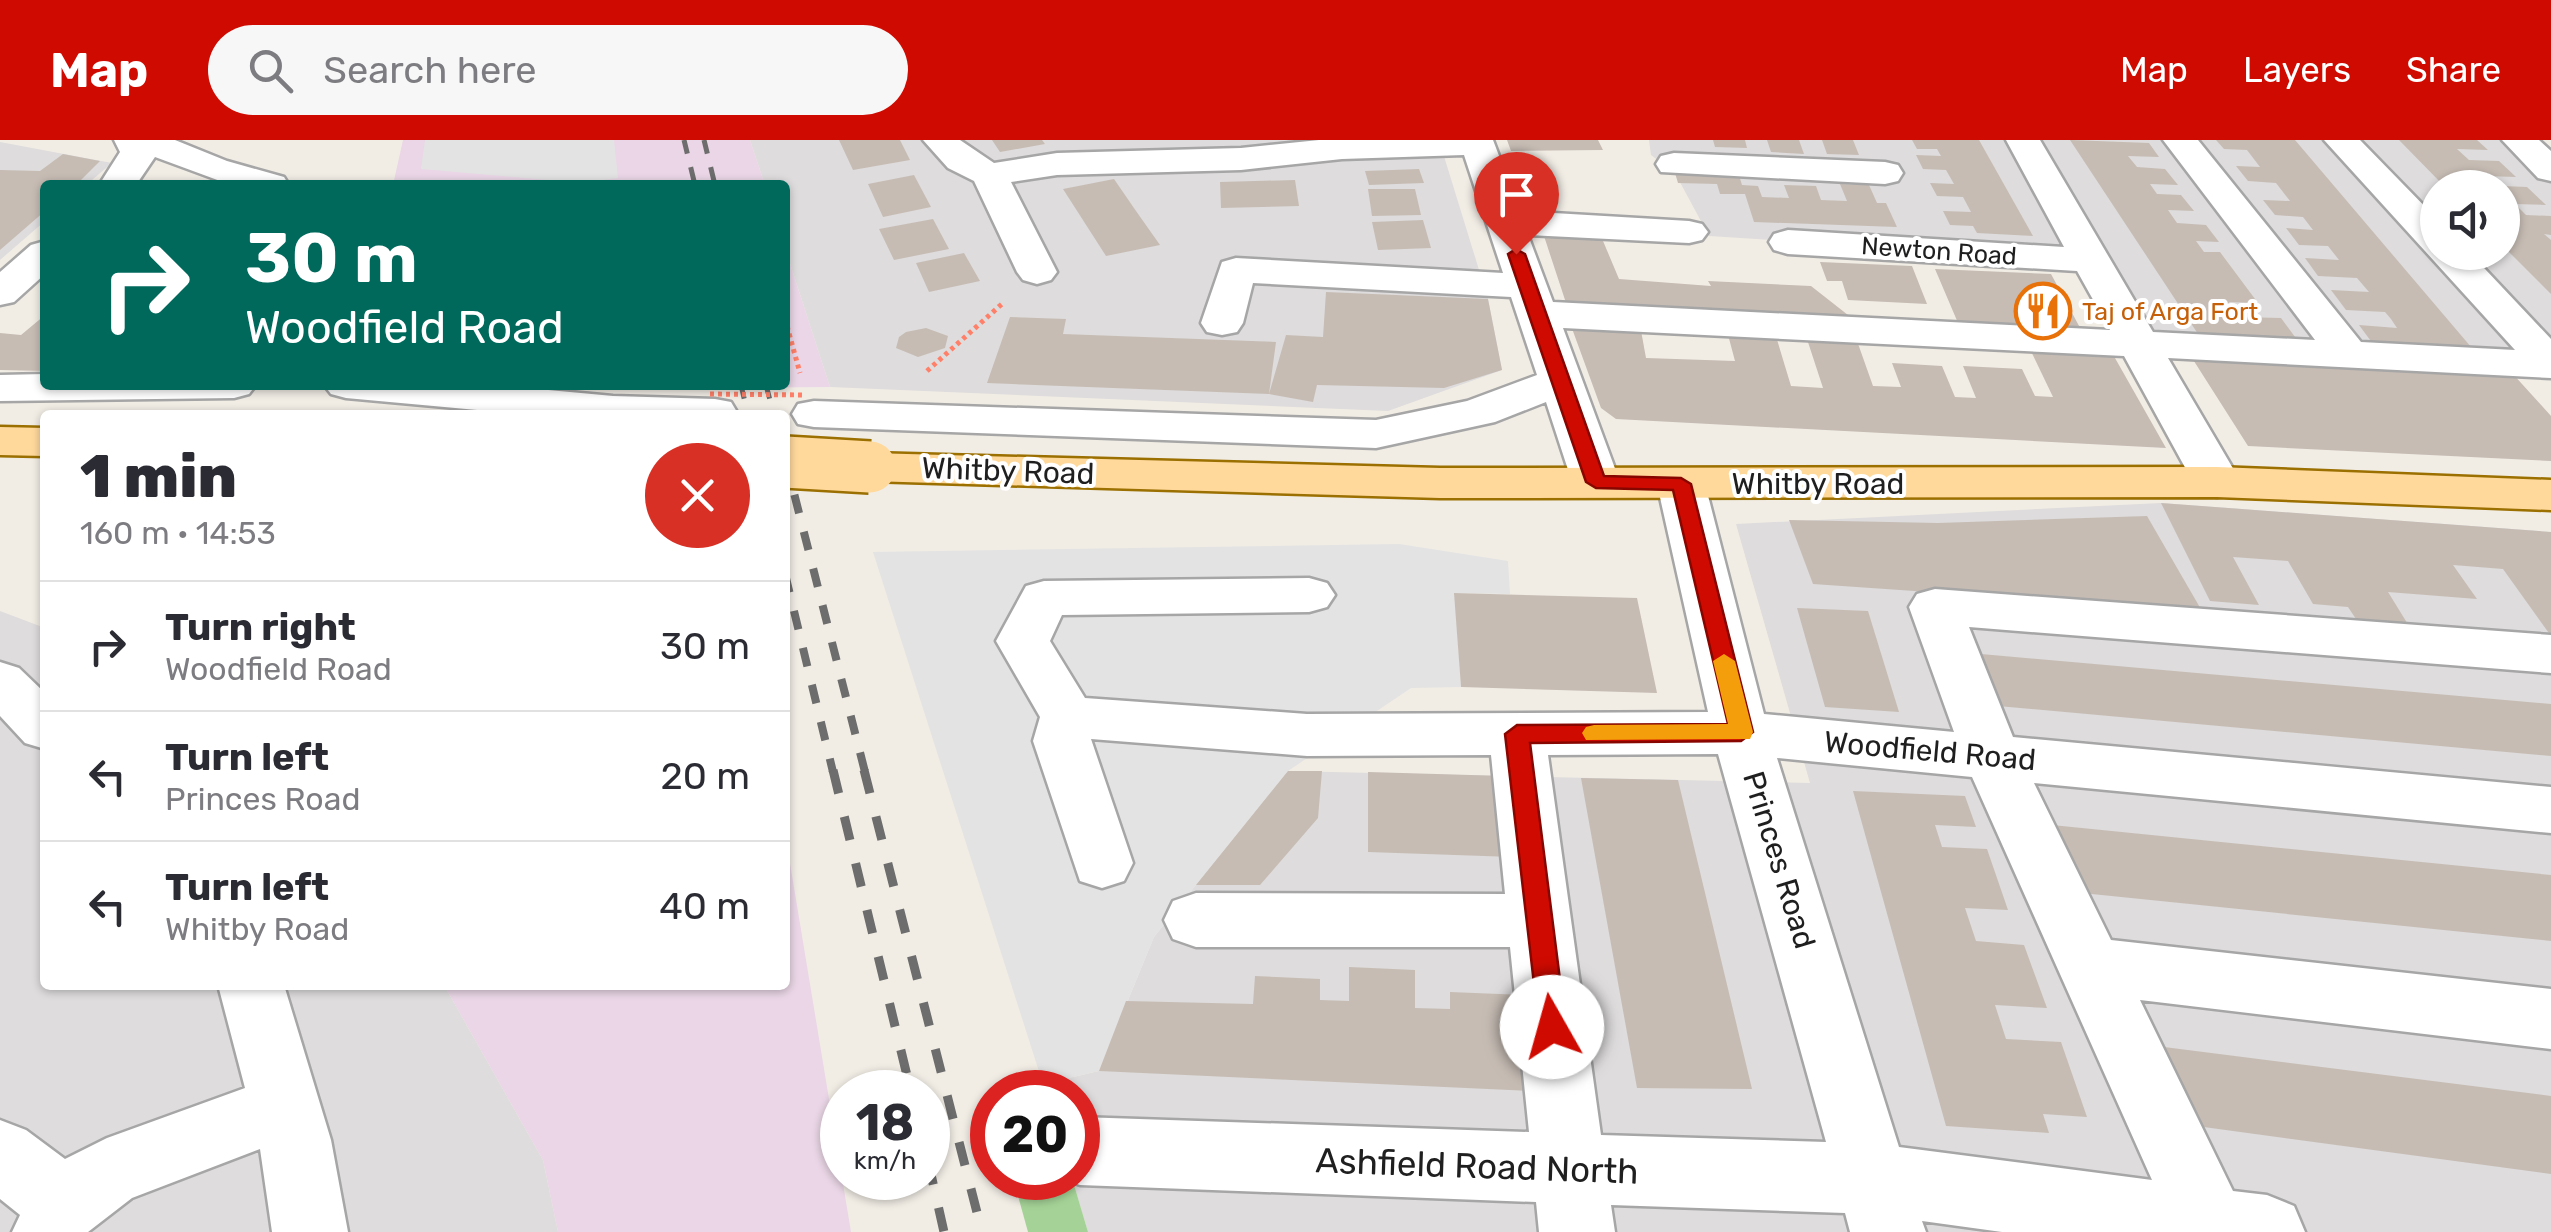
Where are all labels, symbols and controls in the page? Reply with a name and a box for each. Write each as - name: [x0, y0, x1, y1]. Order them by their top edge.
- search box: [208, 25, 908, 115]
- text: Map: [50, 42, 148, 99]
- icon: search: [243, 43, 298, 98]
- text: Search here: [323, 47, 537, 93]
- text: Map: [2120, 49, 2188, 91]
- text: Layers: [2243, 49, 2351, 91]
- text: Share: [2406, 49, 2501, 91]
- pin: [1474, 152, 1559, 255]
- icon: arrive: [1489, 167, 1544, 222]
- map controls: [2420, 170, 2520, 270]
- button: sound: [2420, 170, 2520, 270]
- text: 30 m: [245, 217, 418, 300]
- icon: right: [80, 220, 210, 350]
- street label: Newton Road: [1860, 231, 2018, 271]
- restaurant icon: Taj of Arga Fort: [2013, 281, 2073, 341]
- place label: Taj of Arga Fort: [2082, 297, 2258, 326]
- text: Woodfield Road: [245, 301, 564, 354]
- text: 1 min: [80, 441, 237, 512]
- button: close: [645, 443, 750, 548]
- street label: Whitby Road: [921, 450, 1095, 492]
- street label: Whitby Road: [1732, 466, 1904, 502]
- text: 160 m · 14:53: [80, 514, 276, 552]
- text: Turn right: [165, 604, 356, 650]
- icon: right: [80, 619, 135, 674]
- text: 30 m: [660, 623, 750, 669]
- text: Woodfield Road: [165, 650, 392, 688]
- street label: Woodfield Road: [1823, 724, 2037, 778]
- text: Turn left: [165, 734, 329, 780]
- icon: left: [80, 749, 135, 804]
- text: 20 m: [660, 753, 750, 799]
- street label: Princes Road: [1735, 767, 1823, 953]
- text: Princes Road: [165, 780, 360, 818]
- text: Turn left: [165, 864, 329, 910]
- icon: left: [80, 879, 135, 934]
- text: 40 m: [659, 883, 750, 929]
- text: Whitby Road: [165, 910, 349, 948]
- position arrow: [1500, 975, 1604, 1079]
- speed limit sign: 20: [970, 1070, 1100, 1200]
- text: 18: [856, 1093, 914, 1153]
- street label: Ashfield Road North: [1315, 1139, 1639, 1193]
- text: km/h: [854, 1146, 916, 1175]

